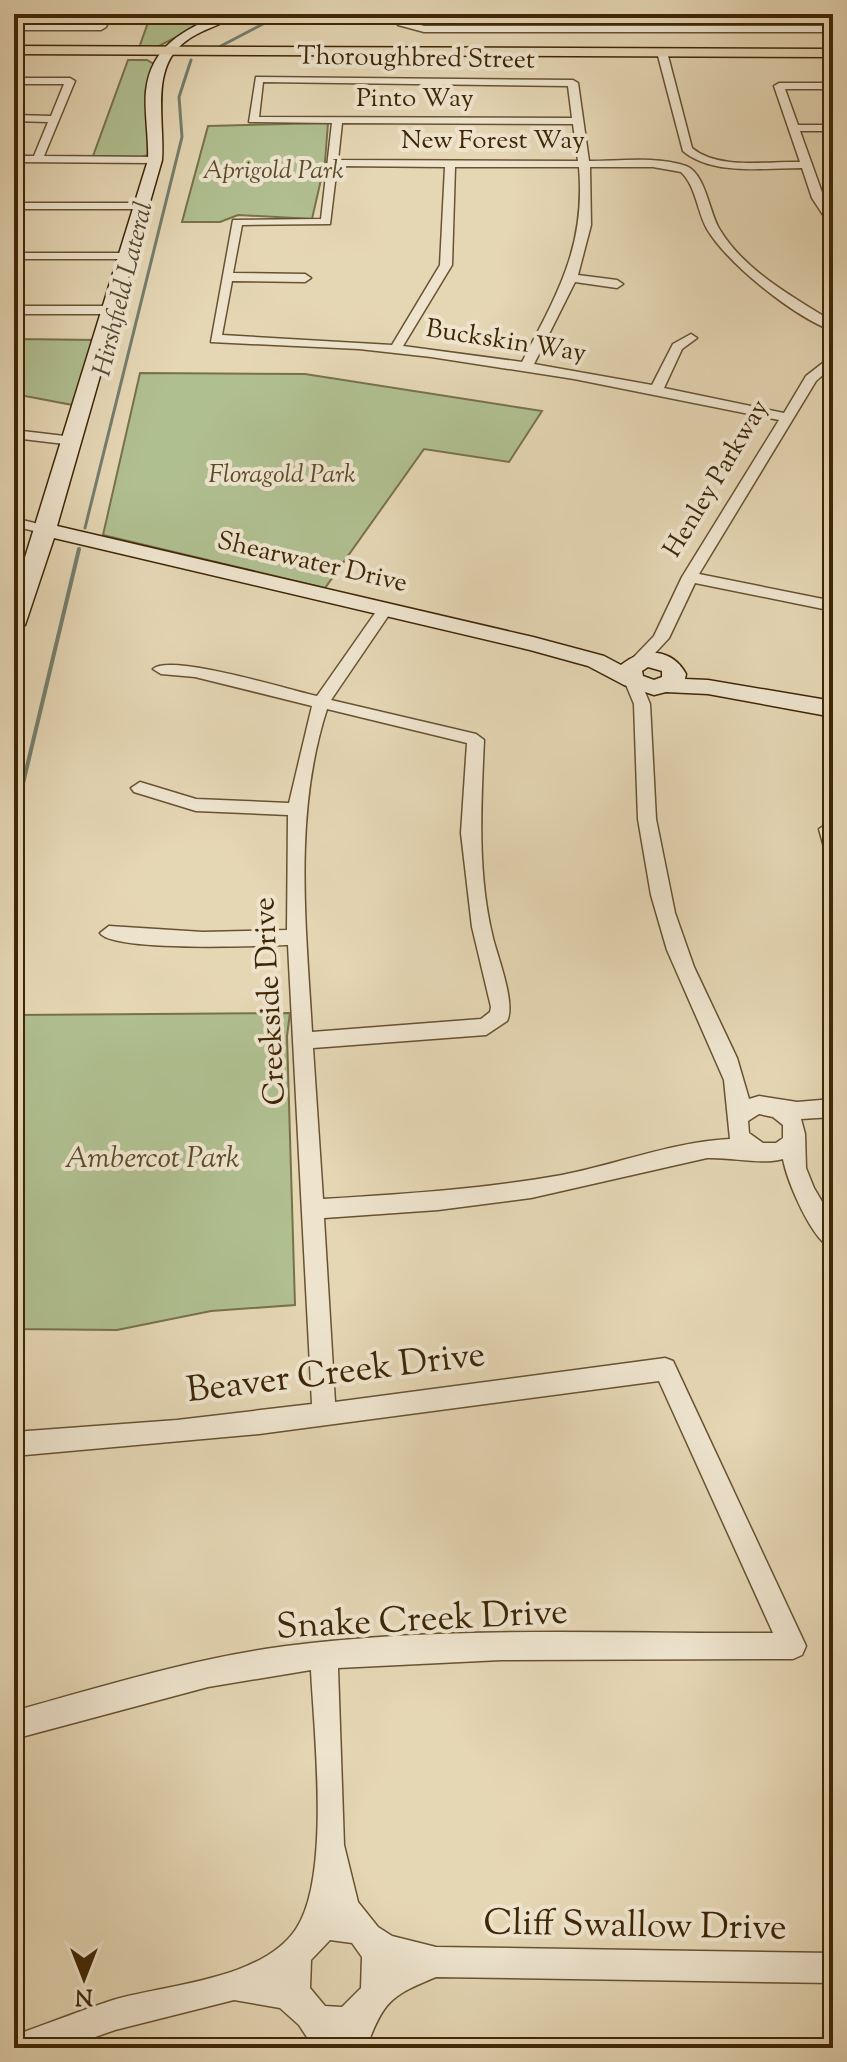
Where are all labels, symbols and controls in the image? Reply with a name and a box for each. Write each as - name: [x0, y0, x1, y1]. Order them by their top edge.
- street label: Thoroughbred Street: [297, 38, 535, 80]
- street label: Pinto Way: [356, 81, 474, 118]
- street label: New Forest Way: [401, 123, 585, 160]
- park label: Aprigold Park: [202, 153, 344, 190]
- water label: Hirshfield Lateral: [84, 198, 164, 380]
- street label: Buckskin Way: [423, 311, 589, 373]
- street label: Henley Parkway: [655, 393, 779, 565]
- park label: Floragold Park: [208, 457, 356, 494]
- street label: Shearwater Drive: [213, 523, 411, 603]
- street label: Creekside Drive: [244, 896, 298, 1106]
- park label: Ambercot Park: [64, 1138, 240, 1181]
- street label: Beaver Creek Drive: [184, 1330, 488, 1418]
- street label: Snake Creek Drive: [275, 1587, 569, 1655]
- street label: Cliff Swallow Drive: [483, 1898, 787, 1956]
- north arrow: [44, 1938, 124, 2018]
- text: N: [75, 1979, 93, 2011]

